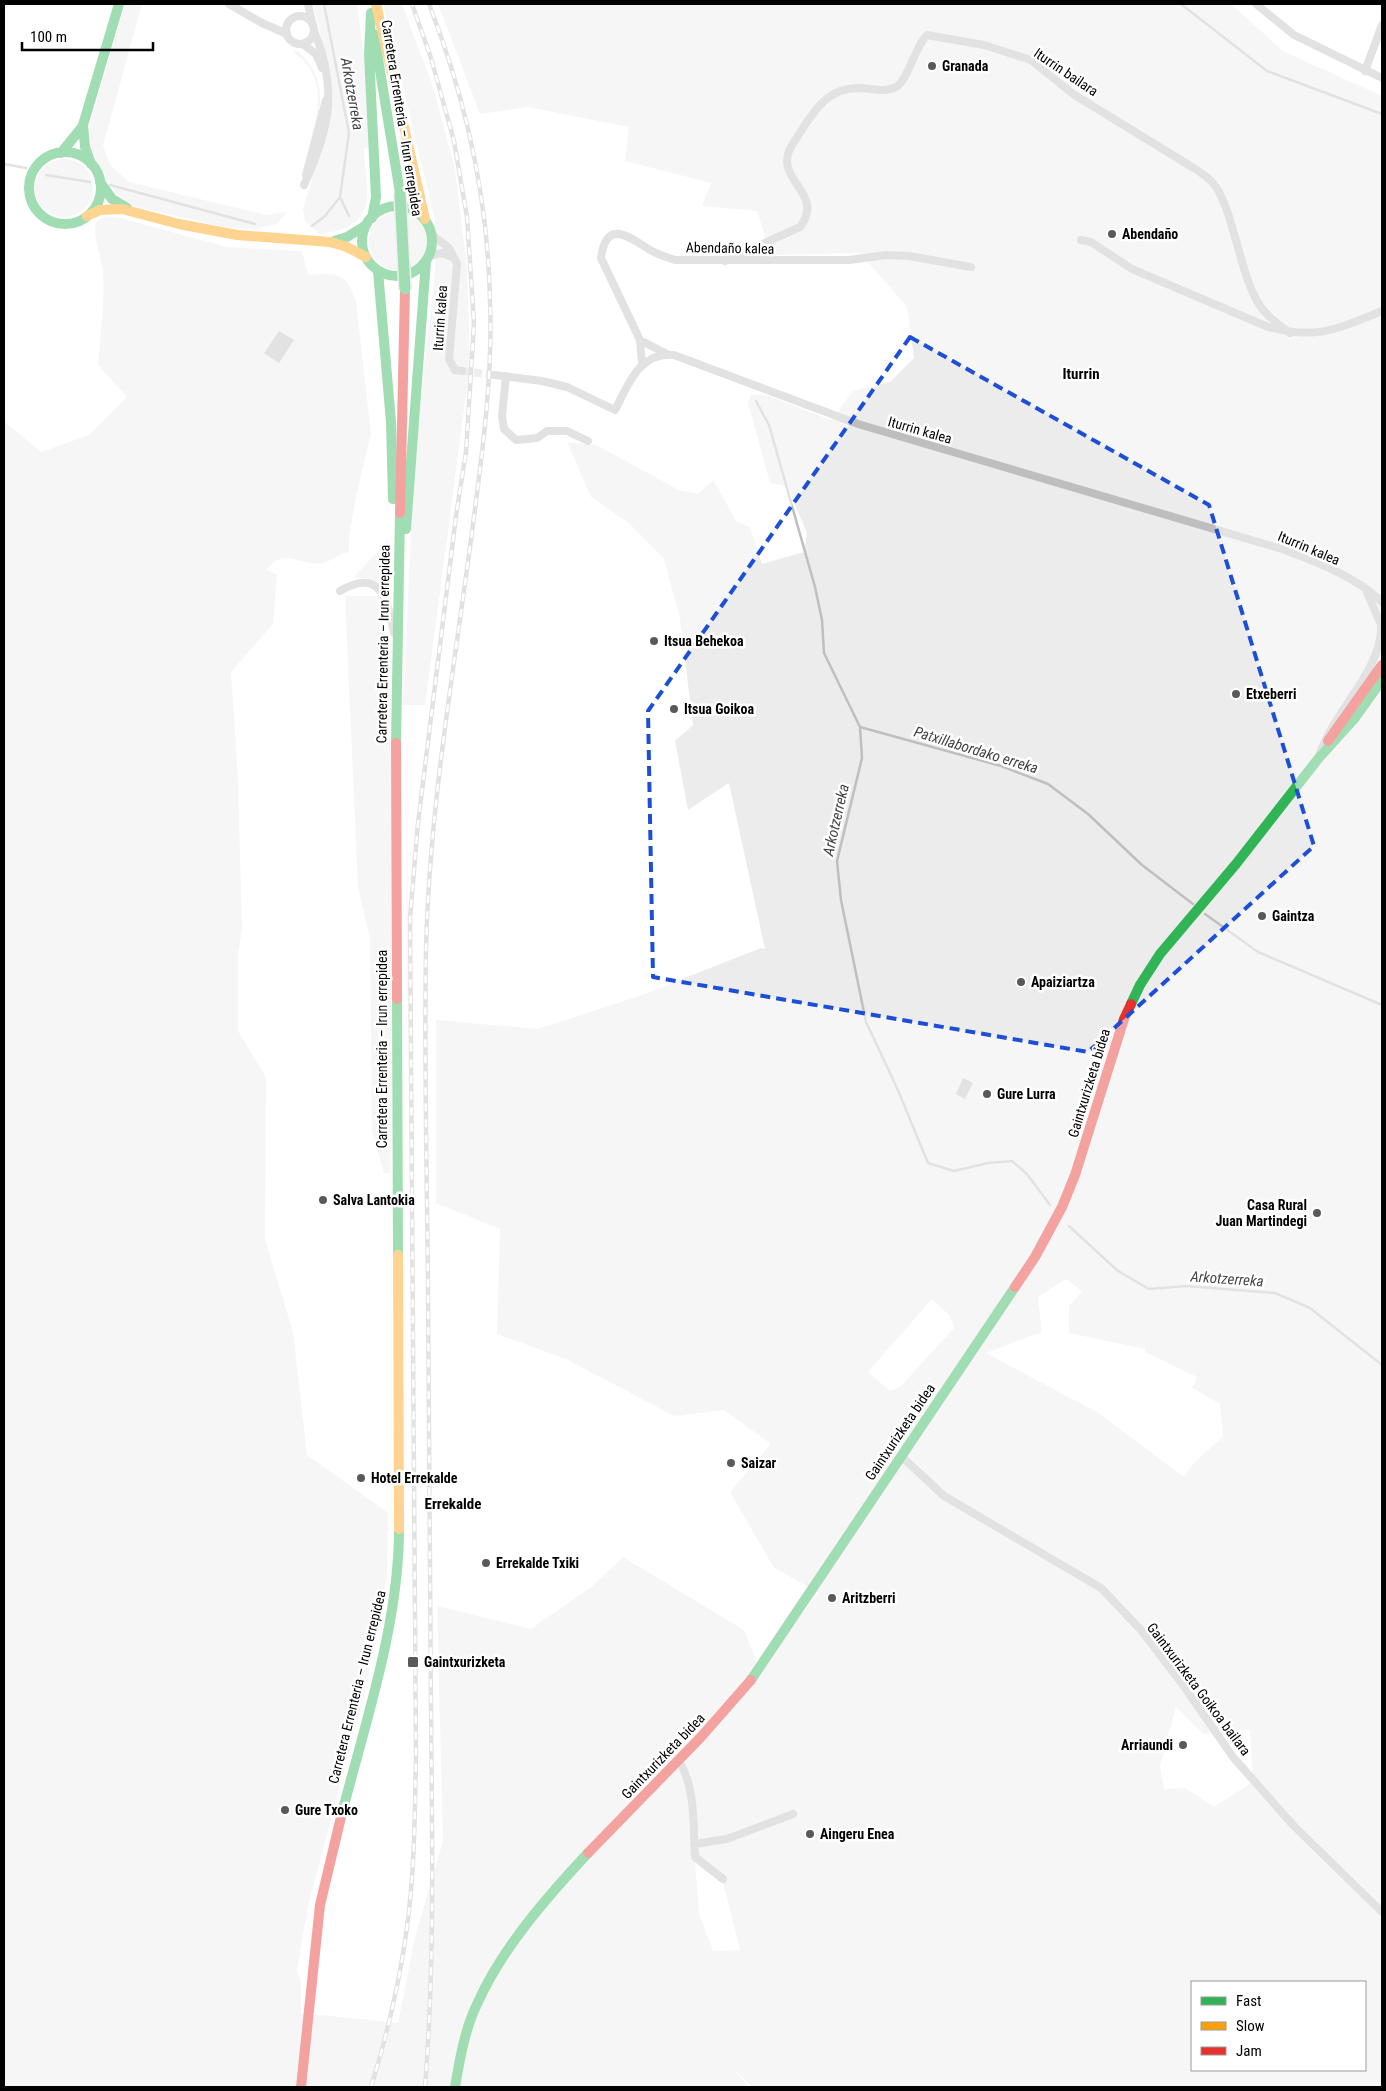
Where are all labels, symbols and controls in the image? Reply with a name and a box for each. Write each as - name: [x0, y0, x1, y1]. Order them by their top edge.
- street label: Carretera Errenteria – Irun errepidea: [379, 19, 425, 217]
- scale bar: [22, 20, 154, 52]
- text: 100 m: [30, 28, 67, 46]
- street label: Iturrin bailara: [1031, 45, 1101, 99]
- water label: Arkotzerreka: [337, 55, 367, 132]
- place label: Granada: [942, 58, 989, 74]
- marker: Granada: [926, 60, 938, 72]
- place label: Abendaño: [1122, 226, 1178, 242]
- marker: Abendaño: [1106, 228, 1118, 240]
- street label: Abendaño kalea: [686, 239, 774, 257]
- street label: Iturrin kalea: [430, 285, 450, 351]
- district label: Iturrin: [1062, 365, 1100, 383]
- street label: Iturrin kalea: [886, 413, 954, 447]
- street label: Iturrin kalea: [1276, 528, 1342, 568]
- street label: Carretera Errenteria – Irun errepidea: [373, 545, 393, 743]
- place label: Itsua Behekoa: [664, 633, 744, 649]
- marker: Itsua Behekoa: [648, 635, 660, 647]
- place label: Etxeberri: [1246, 686, 1296, 702]
- marker: Etxeberri: [1230, 688, 1242, 700]
- place label: Itsua Goikoa: [684, 701, 754, 717]
- marker: Itsua Goikoa: [668, 703, 680, 715]
- water label: Patxillabordako erreka: [912, 723, 1040, 777]
- water label: Arkotzerreka: [819, 782, 853, 859]
- place label: Gaintza: [1272, 908, 1315, 924]
- marker: Gaintza: [1256, 910, 1268, 922]
- street label: Carretera Errenteria – Irun errepidea: [374, 950, 390, 1148]
- place label: Apaiziartza: [1031, 974, 1095, 990]
- marker: Apaiziartza: [1015, 976, 1027, 988]
- street label: Gaintxurizketa bidea: [1065, 1027, 1113, 1139]
- place label: Gure Lurra: [997, 1086, 1056, 1102]
- marker: Gure Lurra: [981, 1088, 993, 1100]
- place label: Salva Lantokia: [333, 1192, 415, 1208]
- marker: Salva Lantokia: [317, 1194, 329, 1206]
- place label: Casa Rural Juan Martindegi: [1215, 1197, 1307, 1229]
- marker: Casa Rural Juan Martindegi: [1311, 1207, 1323, 1219]
- water label: Arkotzerreka: [1189, 1267, 1264, 1291]
- street label: Gaintxurizketa bidea: [862, 1381, 938, 1483]
- place label: Saizar: [741, 1455, 777, 1471]
- marker: Saizar: [725, 1457, 737, 1469]
- place label: Hotel Errekalde: [371, 1470, 458, 1486]
- marker: Hotel Errekalde: [355, 1472, 367, 1484]
- district label: Errekalde: [425, 1495, 481, 1513]
- place label: Errekalde Txiki: [496, 1555, 579, 1571]
- marker: Errekalde Txiki: [480, 1557, 492, 1569]
- street label: Carretera Errenteria – Irun errepidea: [325, 1589, 389, 1785]
- place label: Aritzberri: [842, 1590, 896, 1606]
- marker: Aritzberri: [826, 1592, 838, 1604]
- street label: Gaintxurizketa Goikoa bailara: [1144, 1620, 1254, 1758]
- place label: Gaintxurizketa: [424, 1654, 506, 1670]
- marker: Gaintxurizketa: [406, 1655, 420, 1669]
- street label: Gaintxurizketa bidea: [618, 1710, 708, 1802]
- place label: Arriaundi: [1121, 1737, 1173, 1753]
- marker: Arriaundi: [1177, 1739, 1189, 1751]
- place label: Gure Txoko: [295, 1802, 358, 1818]
- marker: Gure Txoko: [279, 1804, 291, 1816]
- place label: Aingeru Enea: [820, 1826, 895, 1842]
- marker: Aingeru Enea: [804, 1828, 816, 1840]
- legend: [1191, 1981, 1366, 2071]
- text: Fast: [1236, 1992, 1261, 2010]
- text: Slow: [1236, 2017, 1265, 2035]
- text: Jam: [1236, 2042, 1262, 2060]

